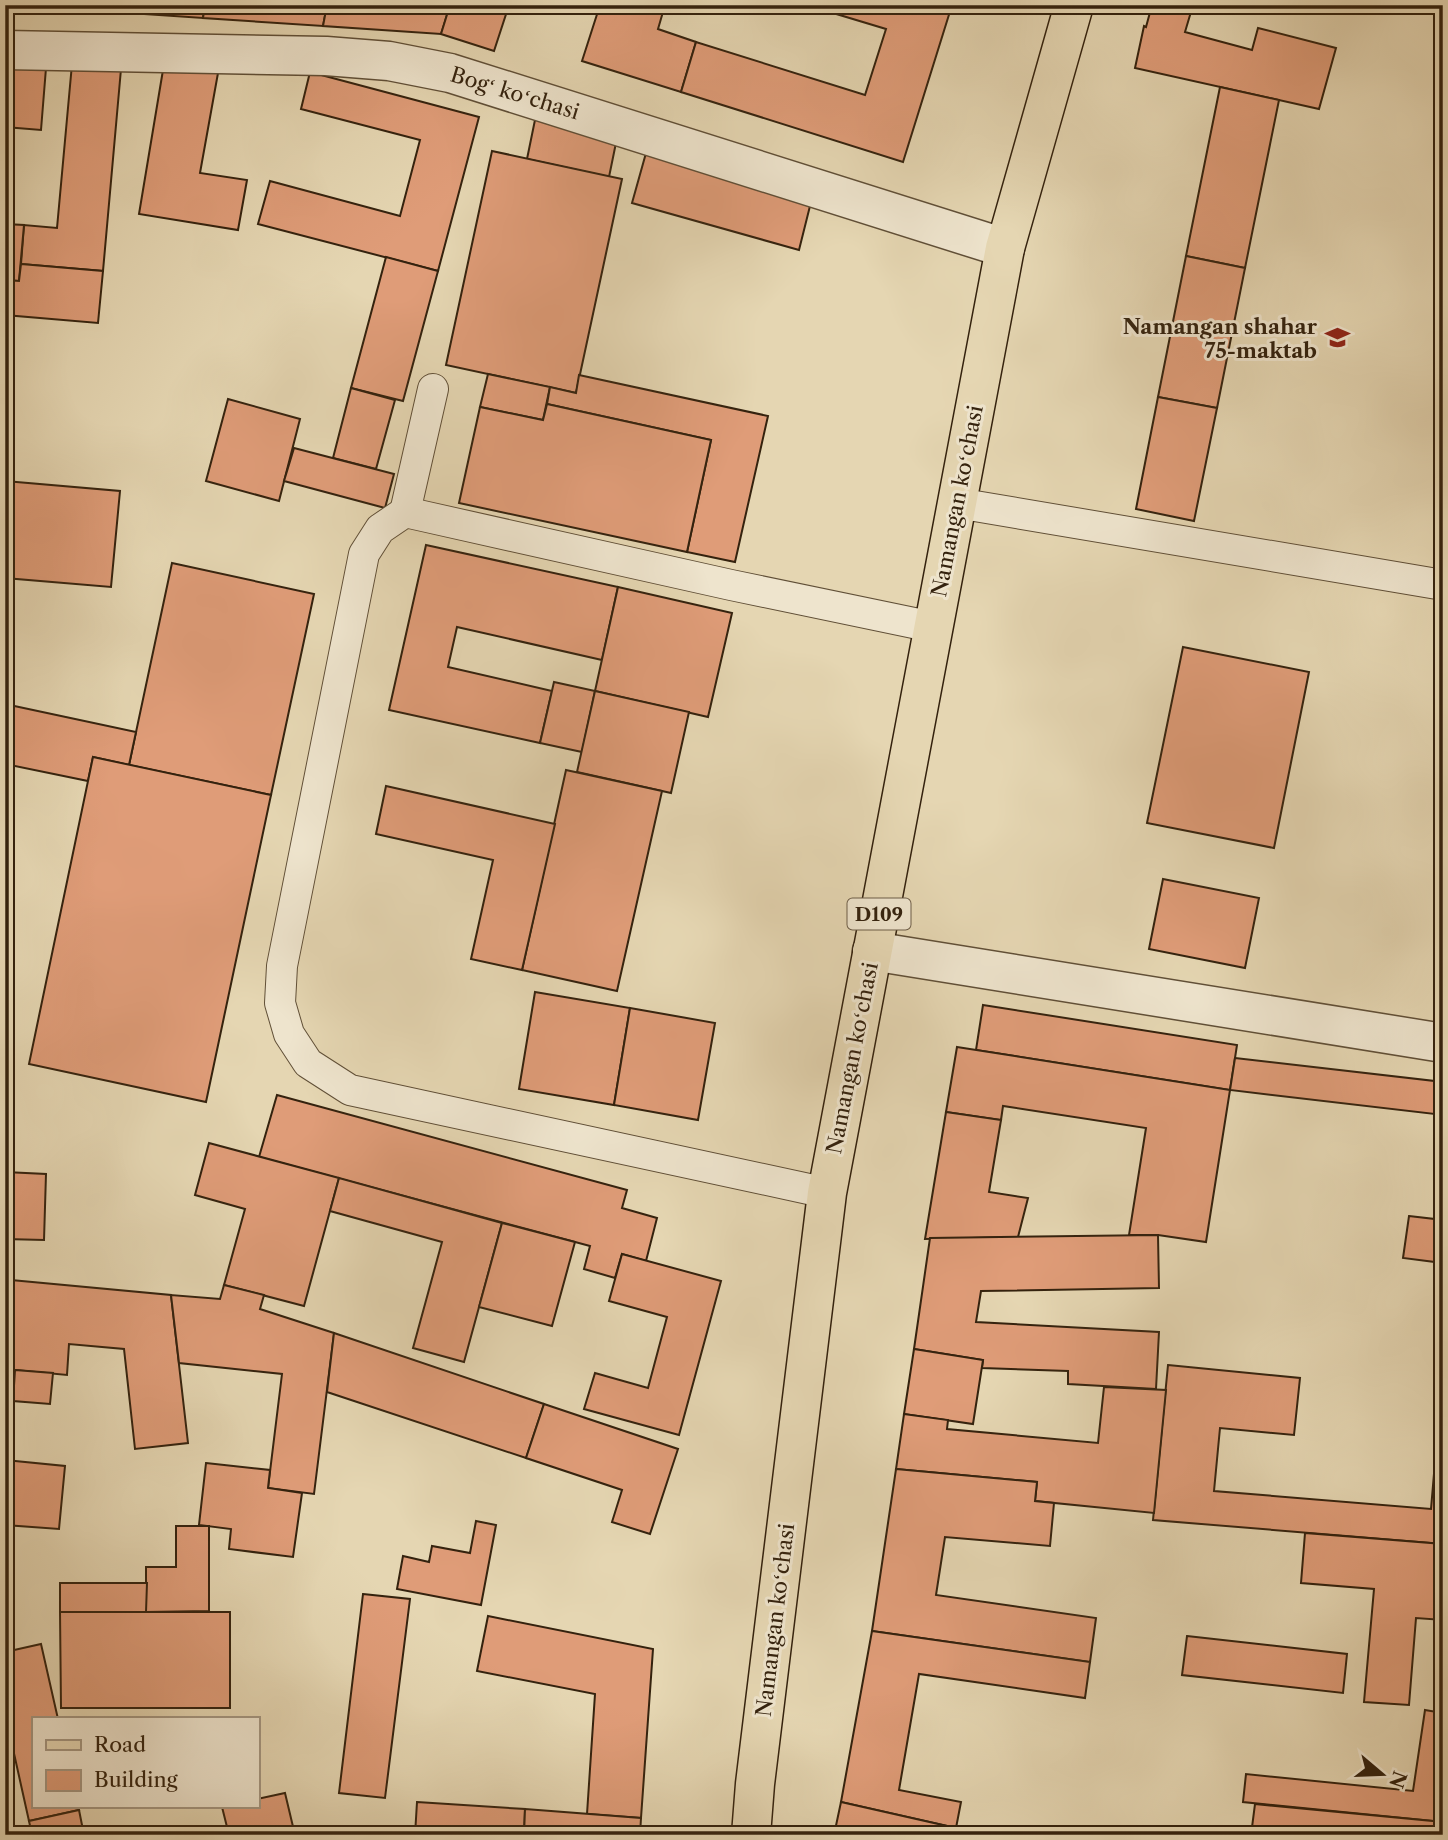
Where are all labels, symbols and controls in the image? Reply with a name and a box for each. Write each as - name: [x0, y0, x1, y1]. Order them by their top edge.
- street label: Bogʻ koʻchasi: [448, 62, 582, 124]
- place label: Namangan shahar 75-maktab: [1123, 314, 1318, 363]
- school or university icon: Namangan shahar 75-maktab: [1323, 324, 1351, 352]
- street label: Namangan koʻchasi: [926, 403, 988, 599]
- road number: D109: [848, 898, 910, 930]
- street label: Namangan koʻchasi: [821, 960, 883, 1156]
- street label: Namangan koʻchasi: [751, 1522, 799, 1718]
- legend: [32, 1717, 259, 1808]
- text: Road: [94, 1732, 146, 1757]
- north arrow: [1346, 1738, 1416, 1808]
- text: Building: [94, 1767, 179, 1792]
- text: N: [1384, 1768, 1411, 1791]

